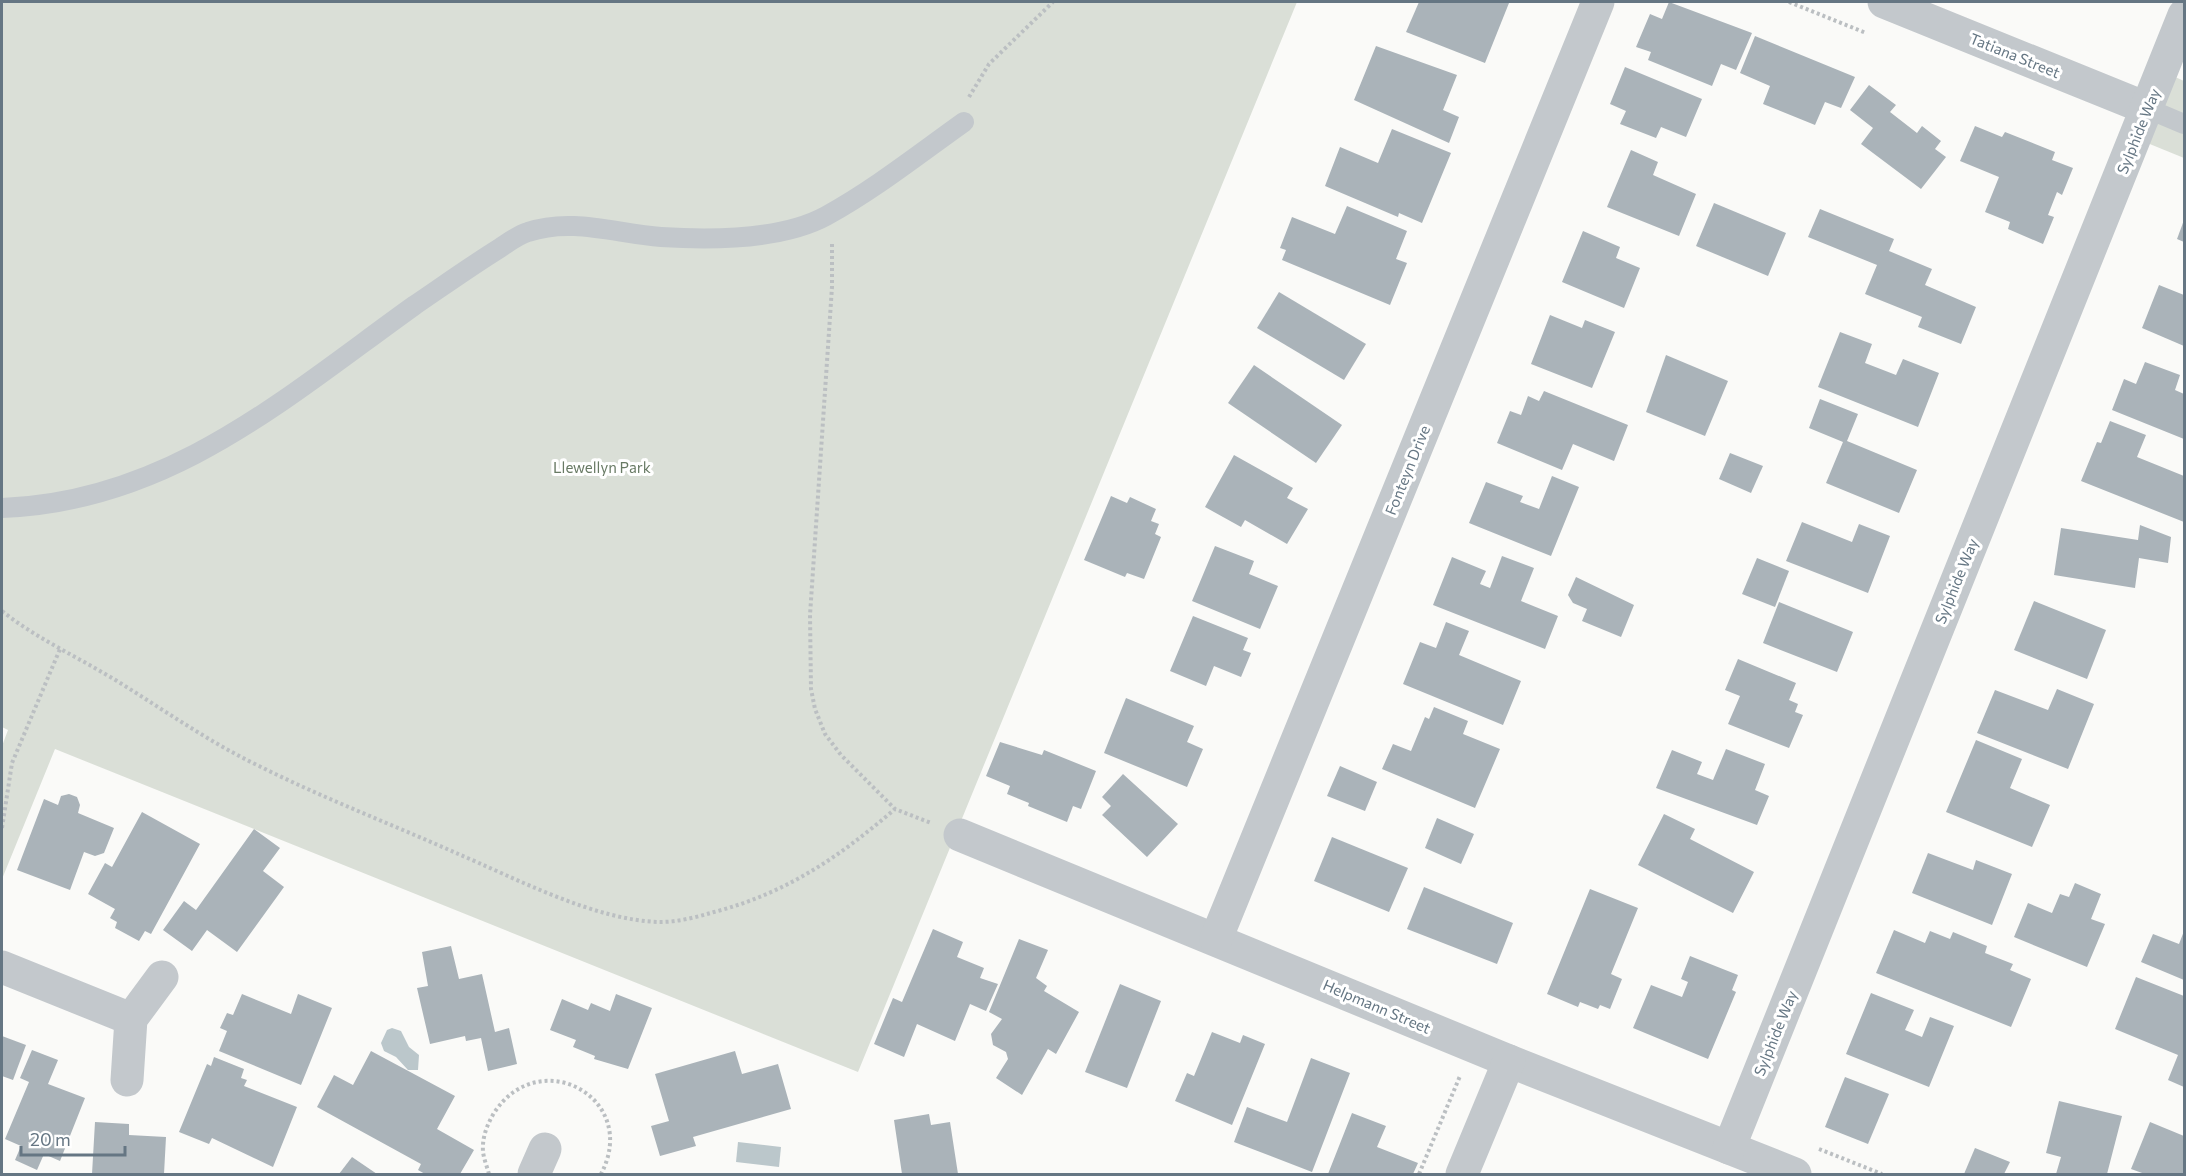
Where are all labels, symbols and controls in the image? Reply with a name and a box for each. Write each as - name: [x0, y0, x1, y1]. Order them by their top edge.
- street label: Tatiana Street: [1967, 29, 2063, 81]
- street label: Sylphide Way: [2113, 85, 2163, 176]
- street label: Fonteyn Drive: [1381, 422, 1433, 517]
- park label: Llewellyn Park: [553, 458, 651, 476]
- street label: Sylphide Way: [1931, 535, 1981, 626]
- street label: Helpmann Street: [1320, 975, 1434, 1037]
- street label: Sylphide Way: [1750, 987, 1800, 1078]
- scale bar: [21, 1119, 124, 1157]
- text: 20 m: [30, 1128, 71, 1150]

